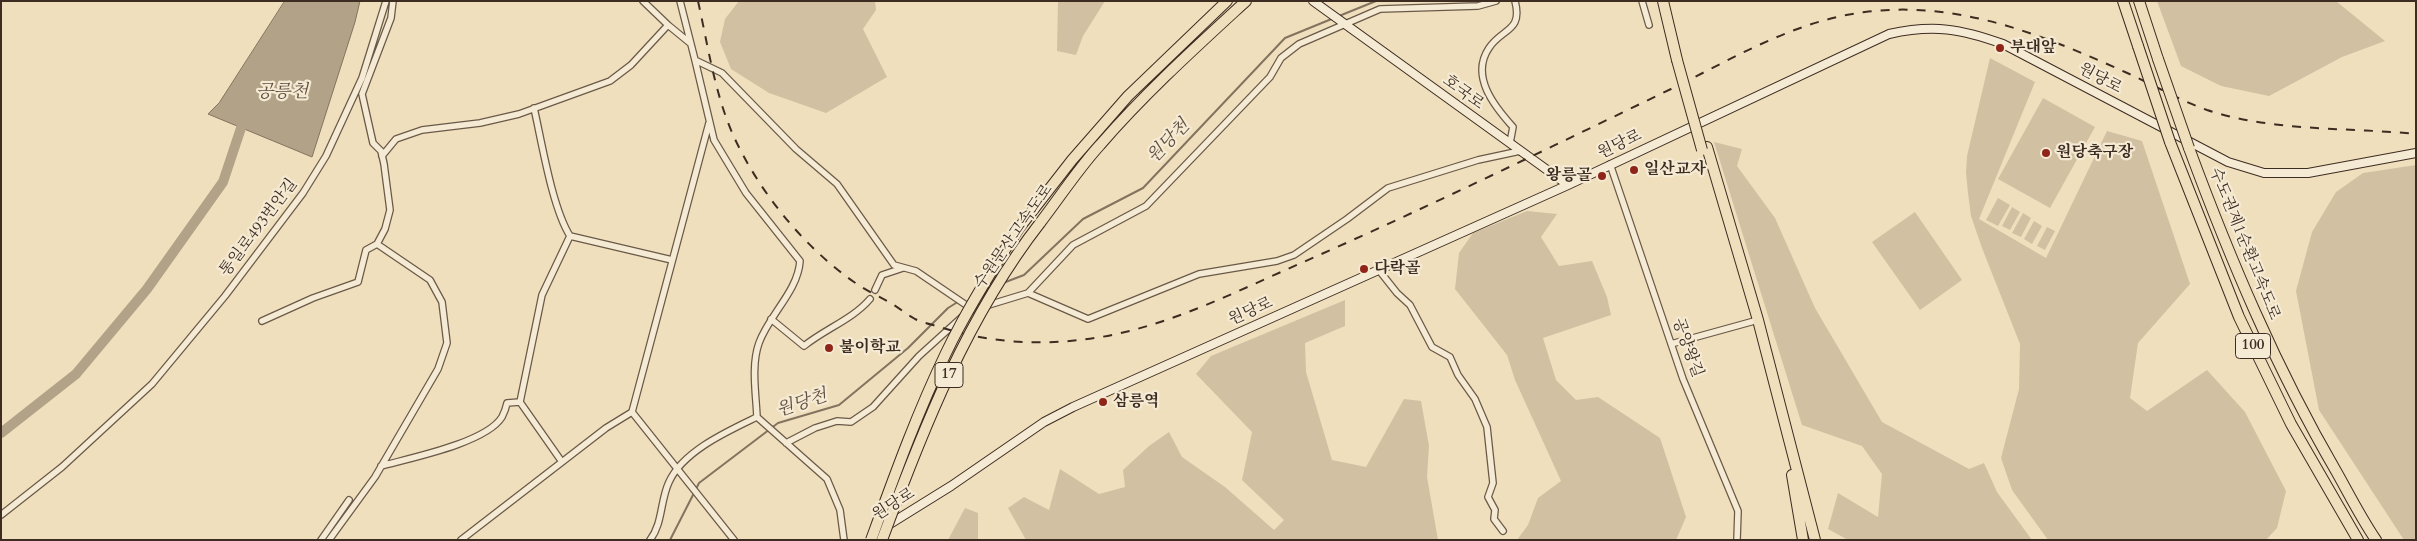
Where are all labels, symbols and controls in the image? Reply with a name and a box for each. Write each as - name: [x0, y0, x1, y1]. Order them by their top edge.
- place label: 부대앞: [2010, 38, 2056, 58]
- marker: 부대앞: [1994, 42, 2006, 54]
- street label: 원당로: [2075, 60, 2125, 98]
- street label: 호국로: [1439, 72, 1487, 114]
- water label: 공릉천: [256, 82, 308, 104]
- water label: 원당천: [1143, 116, 1195, 168]
- street label: 원당로: [1595, 127, 1645, 163]
- place label: 원당축구장: [2056, 143, 2133, 163]
- marker: 원당축구장: [2040, 147, 2052, 159]
- place label: 일산교자: [1644, 160, 1706, 180]
- marker: 일산교자: [1628, 164, 1640, 176]
- street label: 수도권제1순환고속도로: [2205, 165, 2283, 323]
- place label: 왕릉골: [1546, 166, 1592, 186]
- marker: 왕릉골: [1596, 170, 1608, 182]
- street label: 통일로493번안길: [216, 175, 302, 281]
- street label: 수원문산고속도로: [971, 181, 1057, 293]
- place label: 다락골: [1374, 259, 1420, 279]
- marker: 다락골: [1358, 263, 1370, 275]
- street label: 원당로: [1226, 294, 1276, 330]
- street label: 공양왕길: [1667, 316, 1707, 380]
- road number: 100: [2236, 334, 2270, 358]
- place label: 불이학교: [839, 338, 901, 358]
- marker: 불이학교: [823, 342, 835, 354]
- road number: 17: [935, 362, 963, 388]
- water label: 원당천: [774, 386, 830, 422]
- place label: 삼릉역: [1113, 392, 1159, 412]
- marker: 삼릉역: [1097, 396, 1109, 408]
- street label: 원당로: [869, 485, 919, 525]

